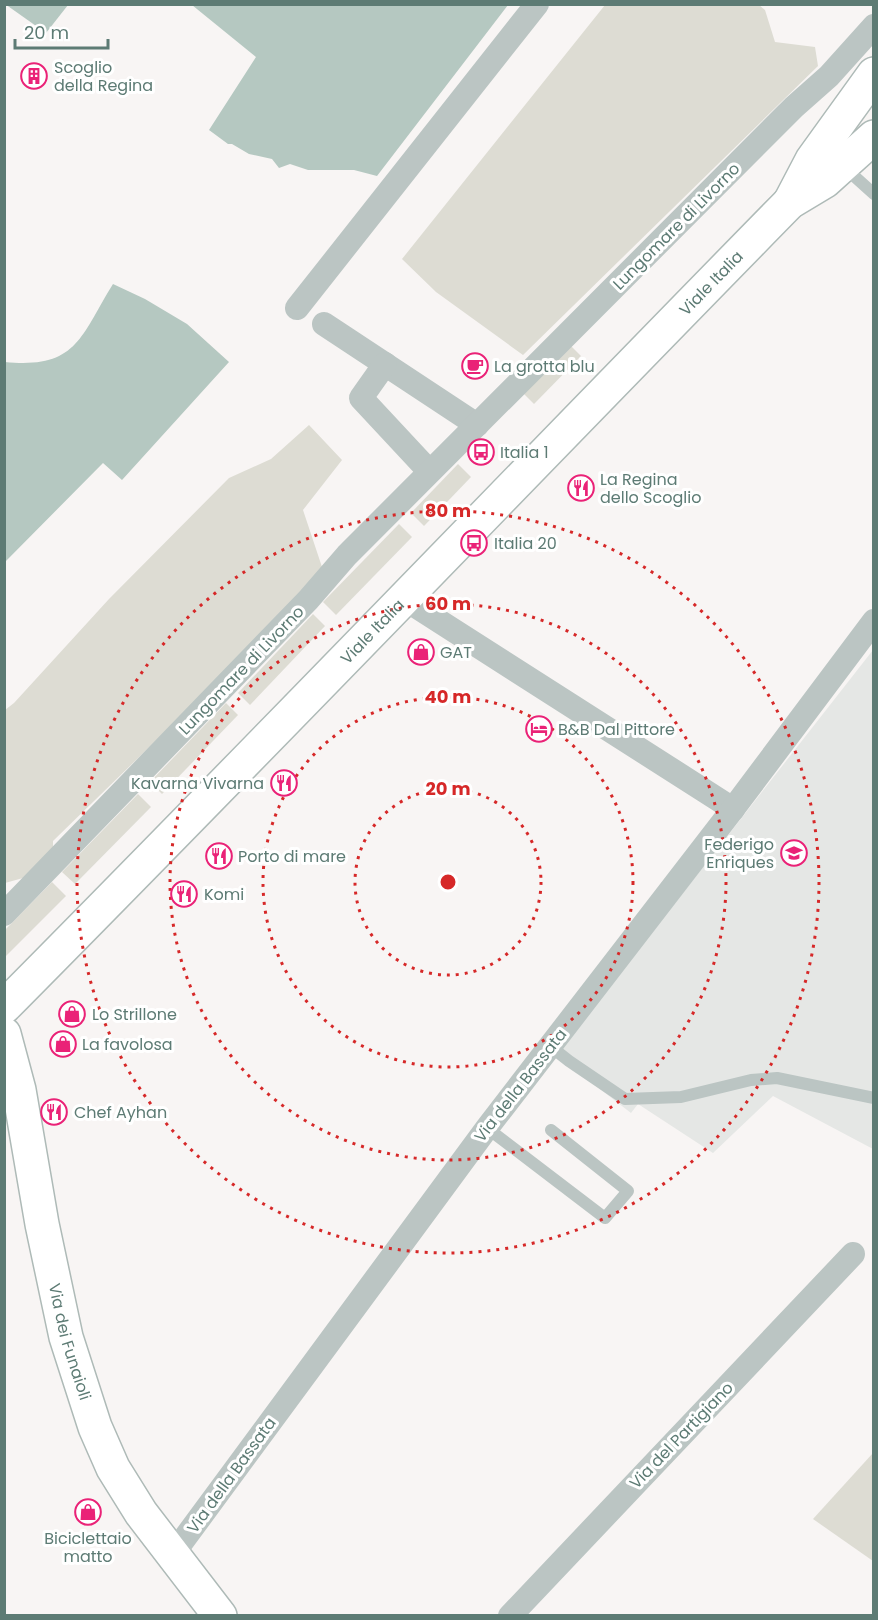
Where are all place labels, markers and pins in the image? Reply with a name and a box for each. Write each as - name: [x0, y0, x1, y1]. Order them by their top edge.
- place label: Scoglio della Regina: [54, 56, 153, 97]
- building icon: Scoglio della Regina: [19, 61, 49, 91]
- cafe icon: La grotta blu: [460, 351, 490, 381]
- place label: La grotta blu: [494, 355, 595, 378]
- bus stop icon: Italia 1: [466, 437, 496, 467]
- place label: Italia 1: [500, 441, 549, 464]
- place label: La Regina dello Scoglio: [600, 468, 701, 509]
- restaurant icon: La Regina dello Scoglio: [566, 473, 596, 503]
- bus stop icon: Italia 20: [459, 528, 489, 558]
- place label: Italia 20: [494, 532, 557, 555]
- shop icon: GAT: [406, 637, 436, 667]
- place label: GAT: [440, 641, 472, 664]
- hotel icon: B&B Dal Pittore: [524, 714, 554, 744]
- place label: B&B Dal Pittore: [558, 718, 675, 741]
- restaurant icon: Kavarna Vivarna: [269, 768, 299, 798]
- place label: Kavarna Vivarna: [131, 772, 264, 795]
- place label: Federigo Enriques: [704, 833, 774, 874]
- school or university icon: Federigo Enriques: [779, 838, 809, 868]
- restaurant icon: Porto di mare: [204, 841, 234, 871]
- place label: Porto di mare: [238, 845, 346, 868]
- centre of rings: [438, 872, 458, 892]
- restaurant icon: Komi: [169, 879, 199, 909]
- place label: Komi: [204, 883, 244, 906]
- shop icon: Lo Strillone: [57, 999, 87, 1029]
- place label: Lo Strillone: [92, 1003, 177, 1026]
- shop icon: La favolosa: [48, 1029, 78, 1059]
- place label: La favolosa: [82, 1033, 173, 1056]
- restaurant icon: Chef Ayhan: [39, 1097, 69, 1127]
- place label: Chef Ayhan: [74, 1101, 167, 1124]
- shop icon: Biciclettaio matto: [73, 1497, 103, 1527]
- place label: Biciclettaio matto: [44, 1527, 132, 1568]

